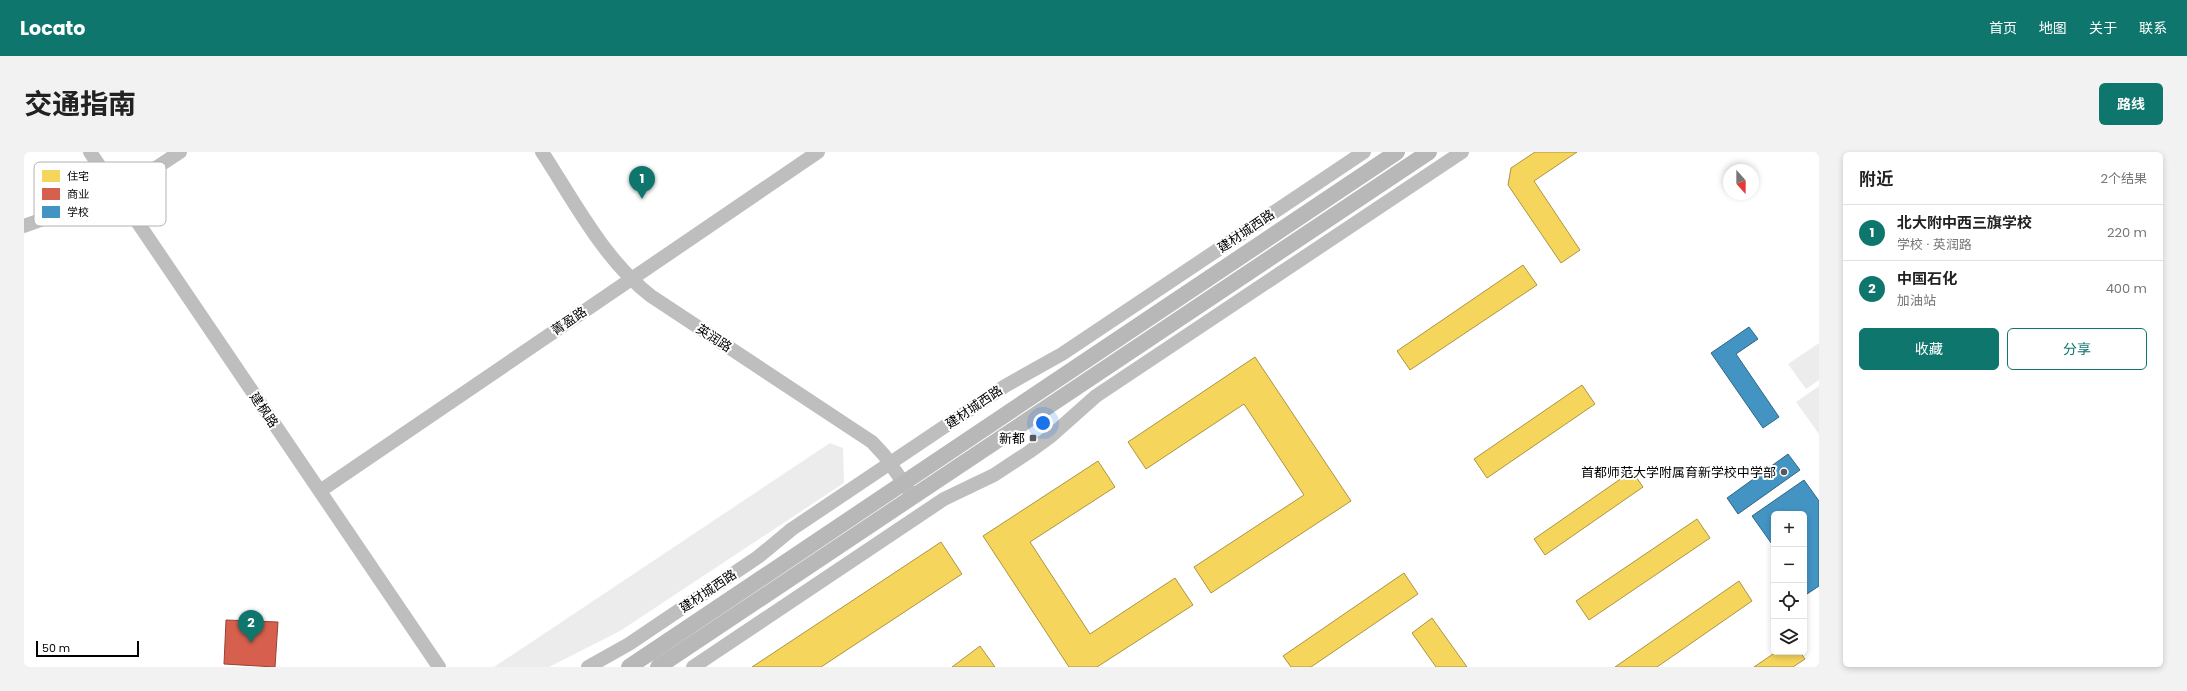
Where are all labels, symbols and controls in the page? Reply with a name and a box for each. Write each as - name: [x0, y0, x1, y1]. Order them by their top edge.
- text: Locato: [20, 15, 85, 42]
- text: 首页: [1989, 18, 2017, 38]
- text: 地图: [2039, 18, 2067, 38]
- text: 关于: [2089, 18, 2117, 38]
- text: 联系: [2139, 18, 2167, 38]
- button: 路线: [2099, 83, 2163, 125]
- text: 交通指南: [24, 85, 136, 124]
- legend: [34, 162, 166, 226]
- north arrow: [1723, 164, 1759, 200]
- pin: 1: [629, 166, 655, 199]
- text: 附近: [1859, 167, 1893, 191]
- text: 住宅: [67, 168, 89, 184]
- text: 2个结果: [2101, 169, 2147, 188]
- text: 商业: [67, 186, 89, 202]
- text: 学校: [67, 204, 89, 220]
- street label: 建材城西路: [1214, 205, 1278, 257]
- text: 北大附中西三旗学校: [1897, 212, 2032, 233]
- text: 1: [1870, 223, 1874, 242]
- text: 220 m: [2107, 223, 2147, 242]
- text: 学校 · 英润路: [1897, 235, 1972, 254]
- text: 中国石化: [1897, 268, 1957, 289]
- text: 2: [1868, 279, 1876, 298]
- text: 400 m: [2106, 279, 2147, 298]
- text: 加油站: [1897, 291, 1936, 310]
- street label: 菁盈路: [548, 302, 590, 340]
- street label: 英润路: [692, 319, 736, 357]
- button: 收藏: [1859, 328, 1999, 370]
- button: 分享: [2007, 328, 2147, 370]
- street label: 建材城西路: [942, 381, 1006, 433]
- street label: 建枫路: [245, 389, 283, 431]
- your location: [1033, 413, 1053, 433]
- place label: 新都: [999, 429, 1025, 448]
- marker: 新都: [1028, 433, 1038, 443]
- place label: 首都师范大学附属育新学校中学部: [1581, 463, 1776, 482]
- marker: 首都师范大学附属育新学校中学部: [1779, 467, 1789, 477]
- map controls: [1771, 511, 1807, 655]
- button: +: [1771, 511, 1807, 547]
- button: −: [1771, 547, 1807, 583]
- street label: 建材城西路: [676, 565, 740, 617]
- button: locate: [1771, 583, 1807, 619]
- pin: 2: [238, 610, 264, 643]
- button: layers: [1771, 619, 1807, 655]
- scale bar: [36, 639, 139, 658]
- text: 50 m: [42, 640, 70, 656]

